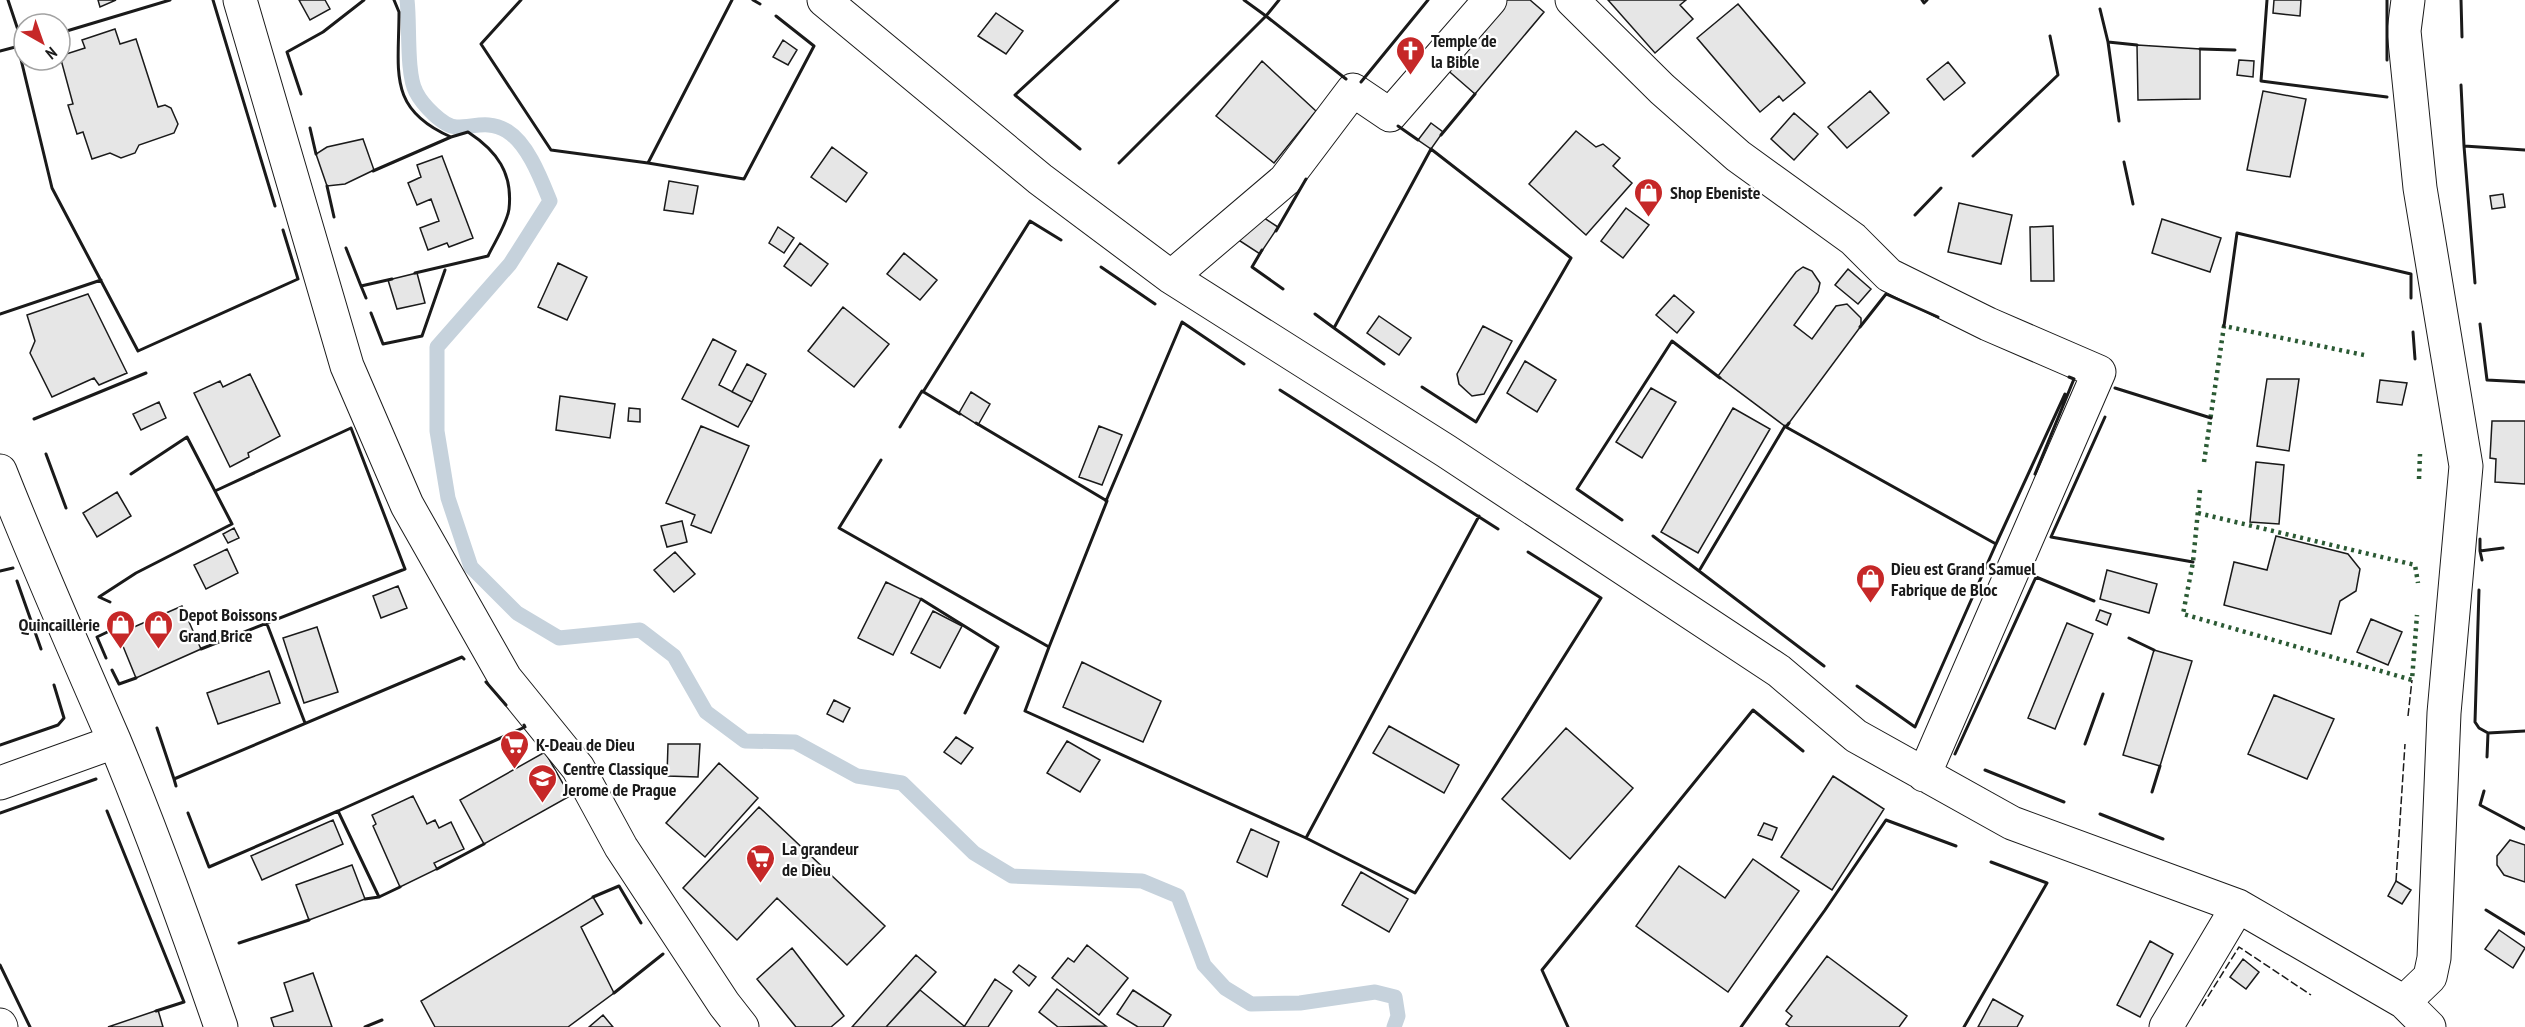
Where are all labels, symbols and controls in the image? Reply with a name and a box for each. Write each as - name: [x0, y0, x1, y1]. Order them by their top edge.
- north arrow: [12, 12, 72, 72]
- place label: Temple de la Bible: [1431, 29, 1497, 73]
- church icon: Temple de la Bible: [1394, 34, 1426, 76]
- text: N: [42, 43, 61, 64]
- shop icon: Shop Ebeniste: [1633, 176, 1665, 218]
- place label: Shop Ebeniste: [1670, 181, 1761, 204]
- place label: Dieu est Grand Samuel Fabrique de Bloc: [1891, 557, 2036, 601]
- shop icon: Dieu est Grand Samuel Fabrique de Bloc: [1854, 562, 1886, 604]
- place label: Depot Boissons Grand Brice: [179, 603, 277, 647]
- shop icon: Quincaillerie: [105, 608, 137, 650]
- shop icon: Depot Boissons Grand Brice: [142, 608, 174, 650]
- place label: Quincaillerie: [19, 613, 100, 636]
- supermarket icon: K-Deau de Dieu: [499, 728, 531, 770]
- place label: K-Deau de Dieu: [536, 733, 635, 756]
- place label: Centre Classique Jerome de Prague: [562, 757, 677, 801]
- school or university icon: Centre Classique Jerome de Prague: [526, 762, 558, 804]
- place label: La grandeur de Dieu: [782, 837, 859, 881]
- supermarket icon: La grandeur de Dieu: [745, 842, 777, 884]

